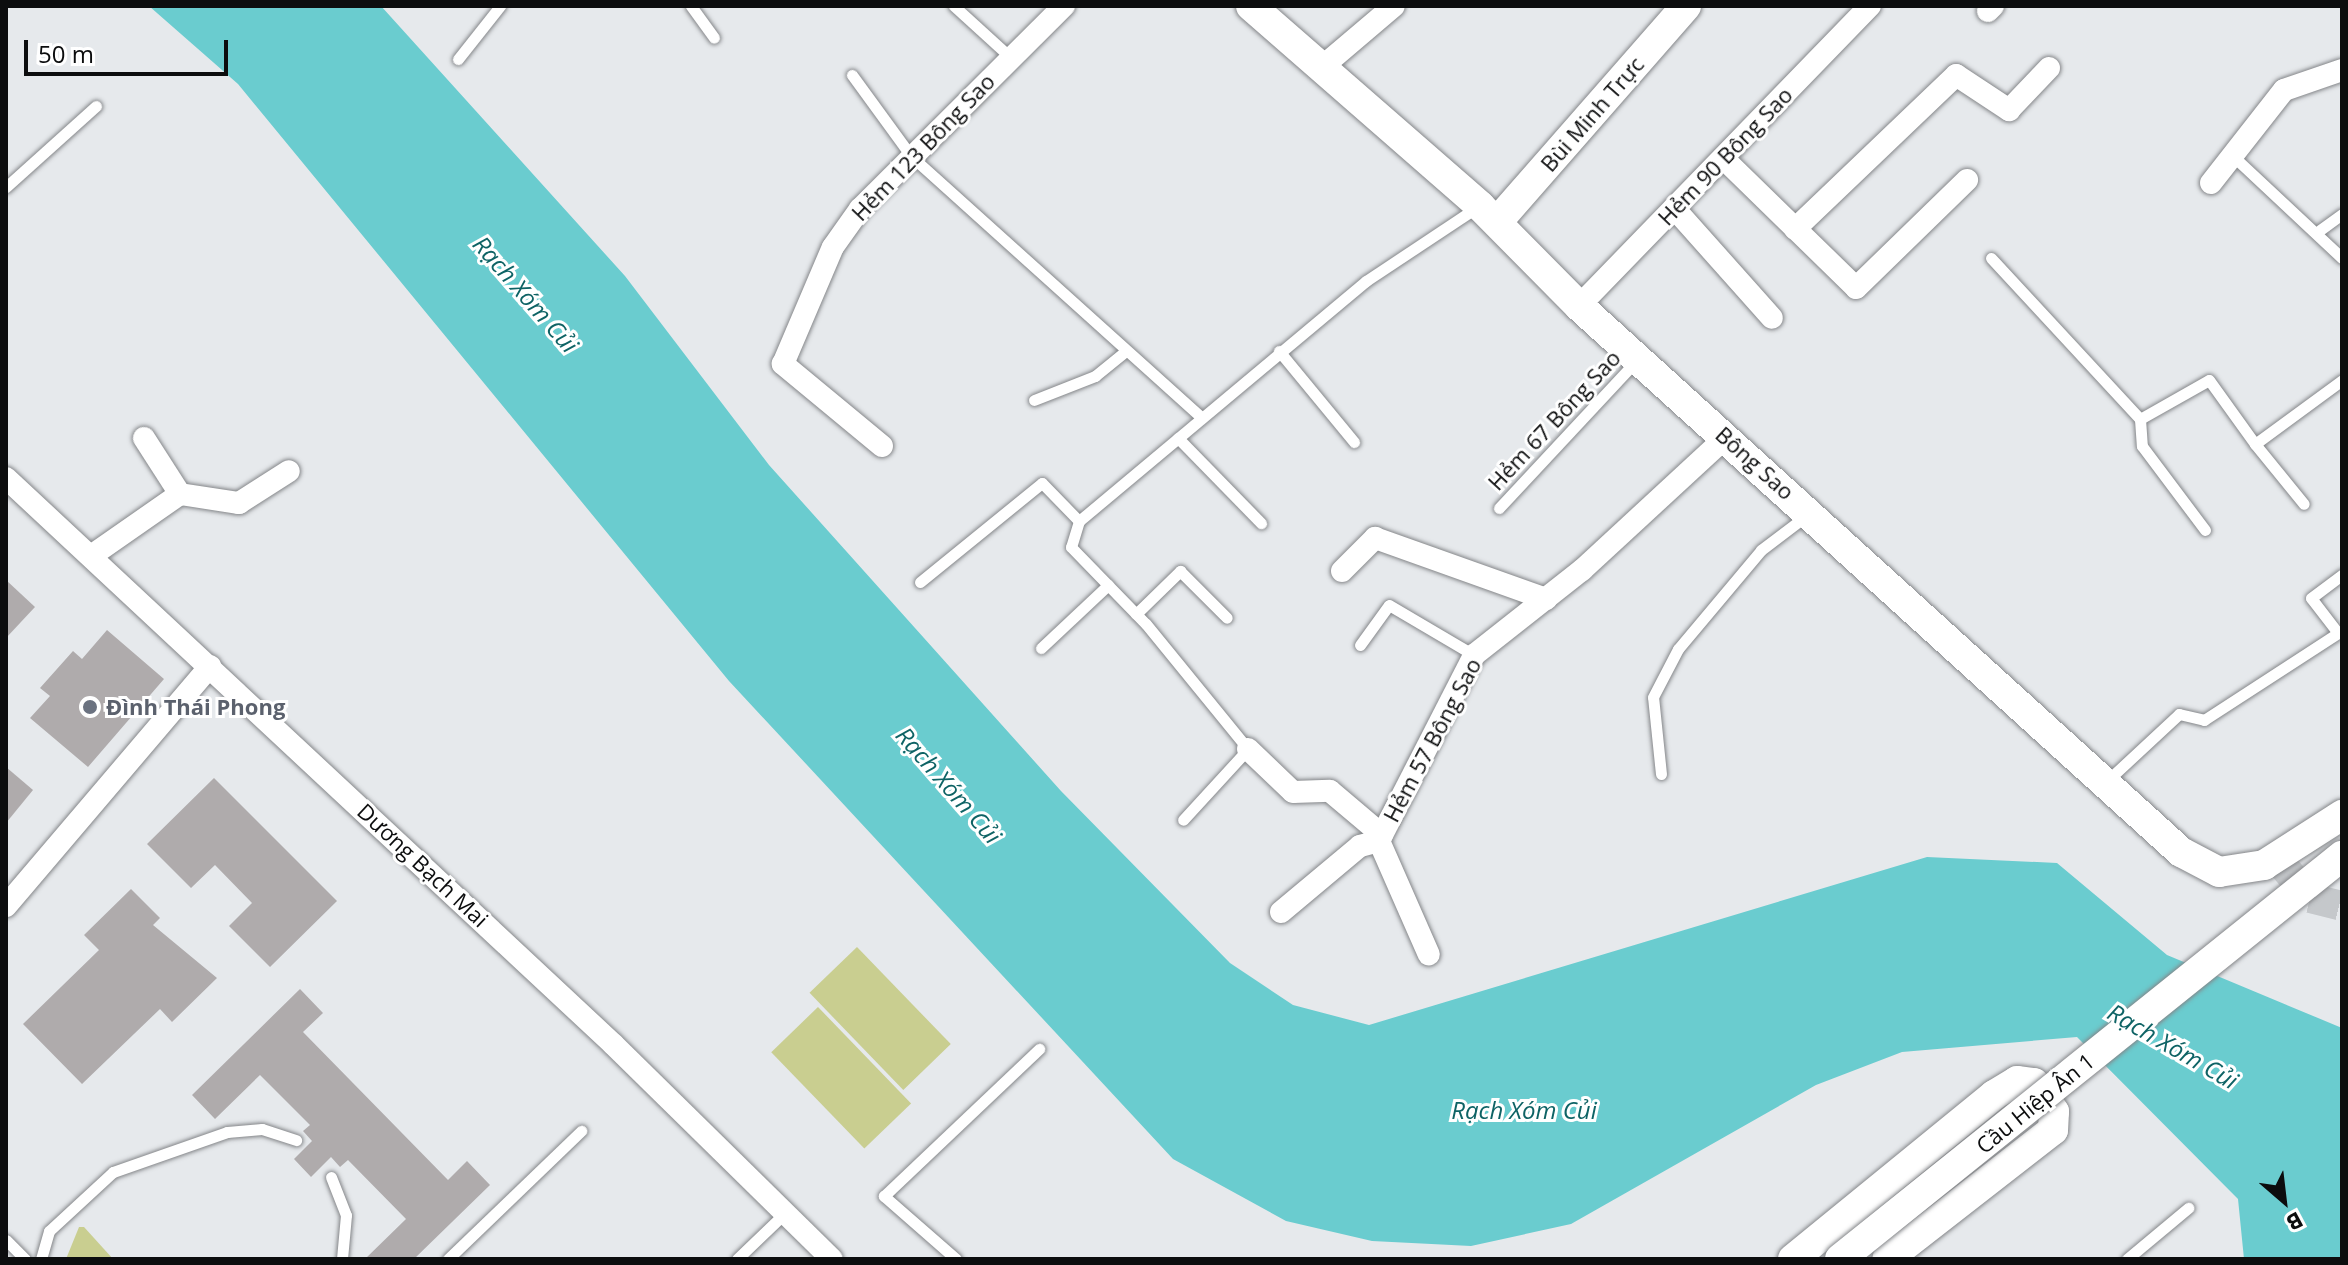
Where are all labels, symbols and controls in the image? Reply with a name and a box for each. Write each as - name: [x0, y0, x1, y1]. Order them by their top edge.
- scale bar: [28, 24, 232, 74]
- text: 50 m: [38, 37, 94, 70]
- street label: Bùi Minh Trực: [1535, 51, 1649, 177]
- street label: Hẻm 123 Bông Sao: [846, 68, 1000, 226]
- street label: Hẻm 90 Bông Sao: [1652, 81, 1798, 231]
- water label: Rạch Xóm Củi: [467, 230, 585, 358]
- street label: Hẻm 67 Bông Sao: [1482, 345, 1626, 495]
- street label: Bông Sao: [1710, 421, 1800, 505]
- street label: Hẻm 57 Bông Sao: [1378, 654, 1486, 826]
- place label: Đình Thái Phong: [106, 694, 285, 720]
- marker: Đình Thái Phong: [81, 698, 99, 716]
- water label: Rạch Xóm Củi: [890, 721, 1008, 849]
- street label: Dương Bạch Mai: [352, 798, 494, 932]
- water label: Rạch Xóm Củi: [2103, 997, 2243, 1095]
- street label: Cầu Hiệp Ân 1: [1971, 1047, 2099, 1159]
- water label: Rạch Xóm Củi: [1451, 1096, 1597, 1124]
- north arrow: [2244, 1161, 2324, 1241]
- text: B: [2282, 1205, 2309, 1239]

